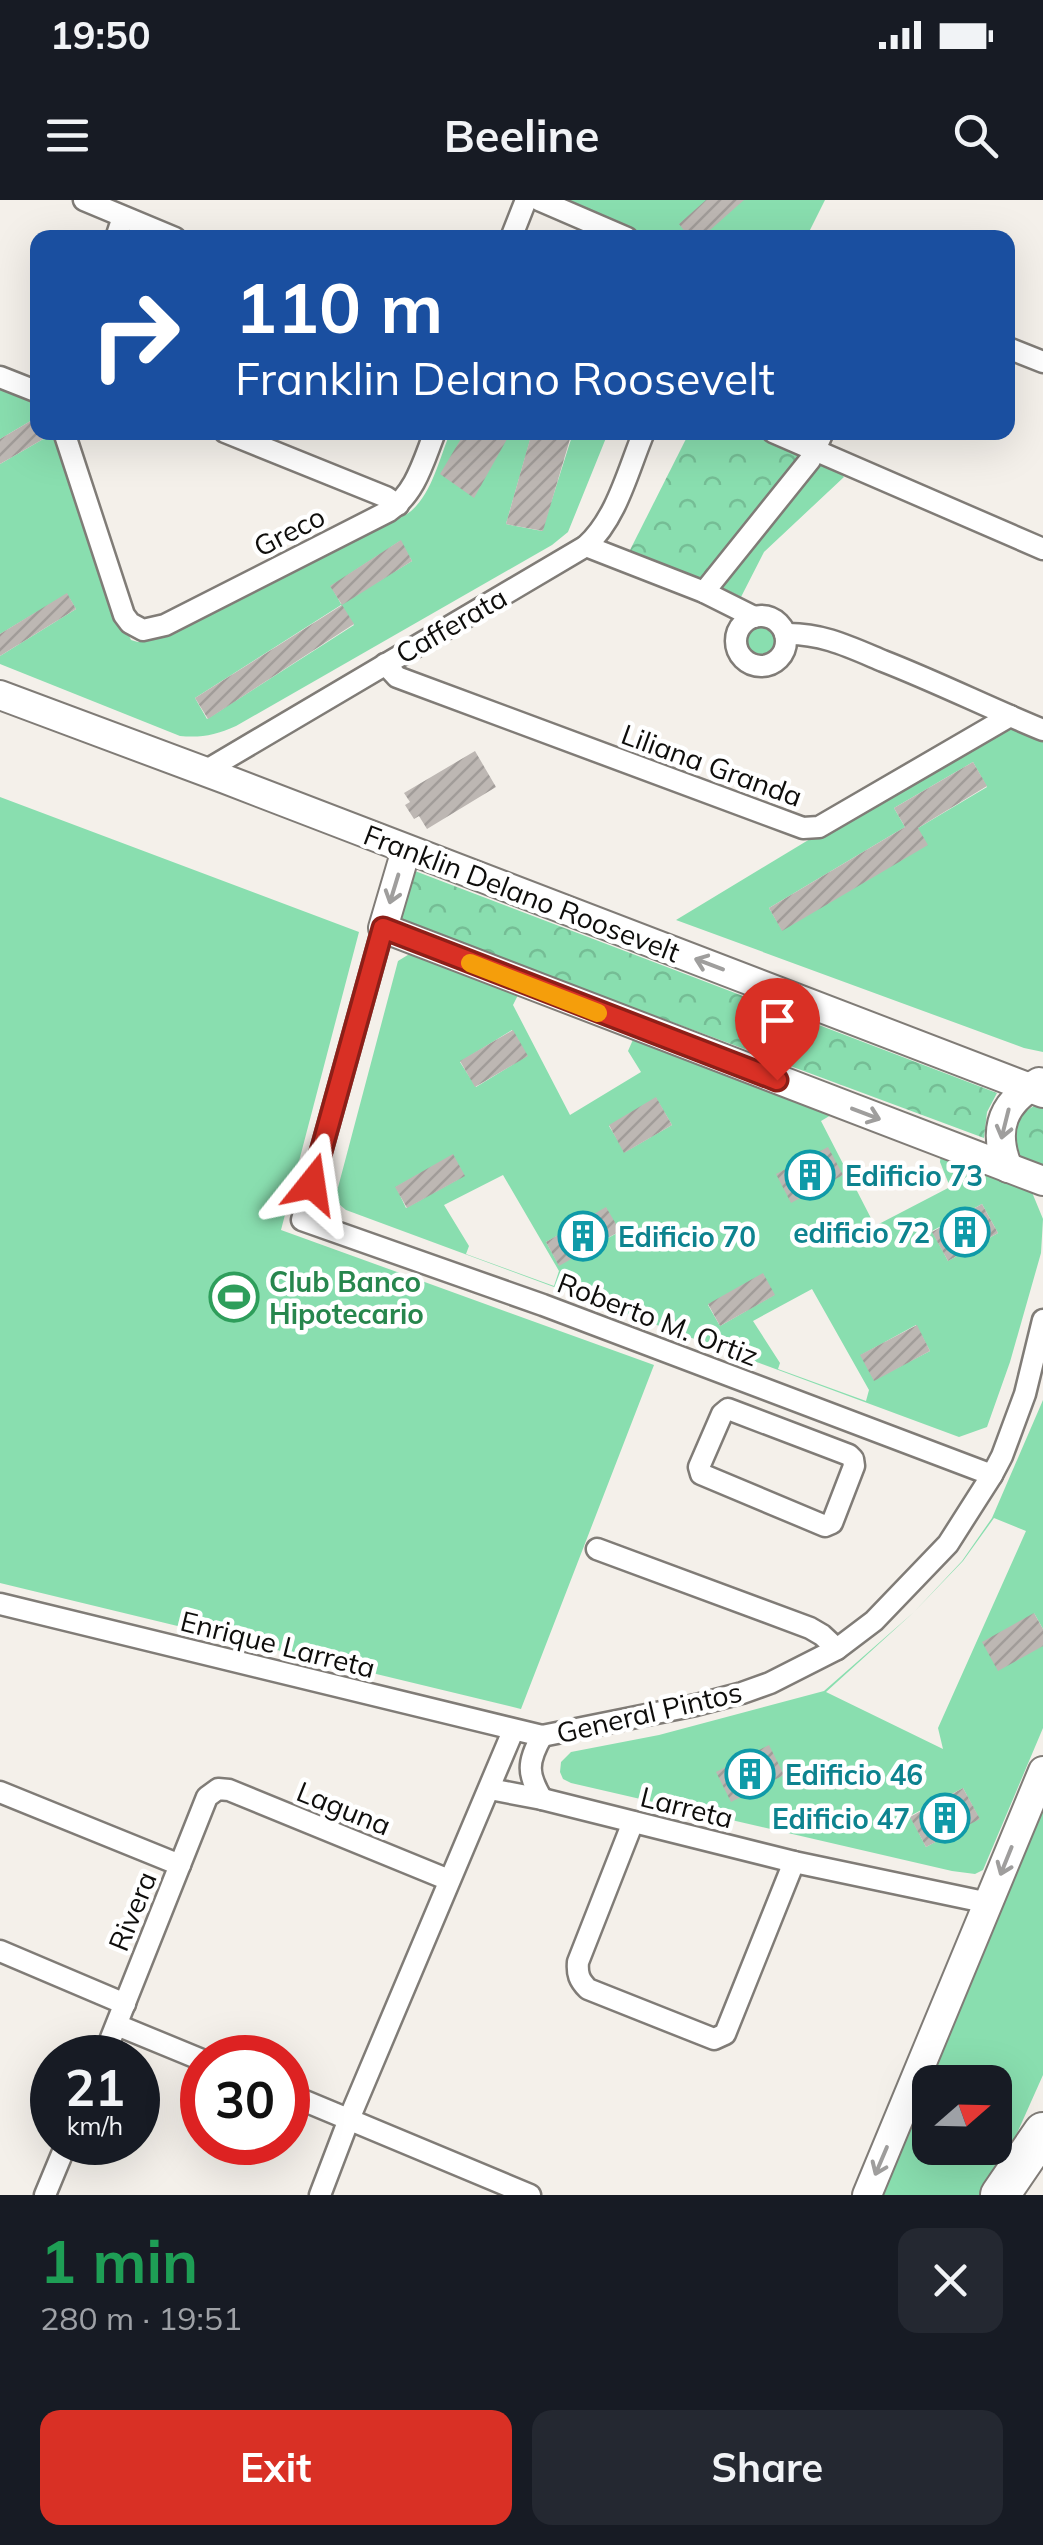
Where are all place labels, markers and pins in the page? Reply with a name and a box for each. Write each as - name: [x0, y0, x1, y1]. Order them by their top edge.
- pin: [735, 978, 820, 1081]
- building icon: Edificio 73: [784, 1149, 836, 1201]
- place label: Edificio 73: [845, 1158, 983, 1193]
- building icon: edificio 72: [939, 1206, 991, 1258]
- building icon: Edificio 70: [557, 1210, 609, 1262]
- place label: edificio 72: [793, 1215, 930, 1250]
- place label: Edificio 70: [618, 1219, 756, 1254]
- place label: Club Banco Hipotecario: [269, 1264, 424, 1331]
- sports icon: Club Banco Hipotecario: [208, 1271, 260, 1323]
- building icon: Edificio 46: [724, 1748, 776, 1800]
- place label: Edificio 46: [785, 1757, 923, 1792]
- building icon: Edificio 47: [919, 1792, 971, 1844]
- place label: Edificio 47: [772, 1801, 910, 1836]

